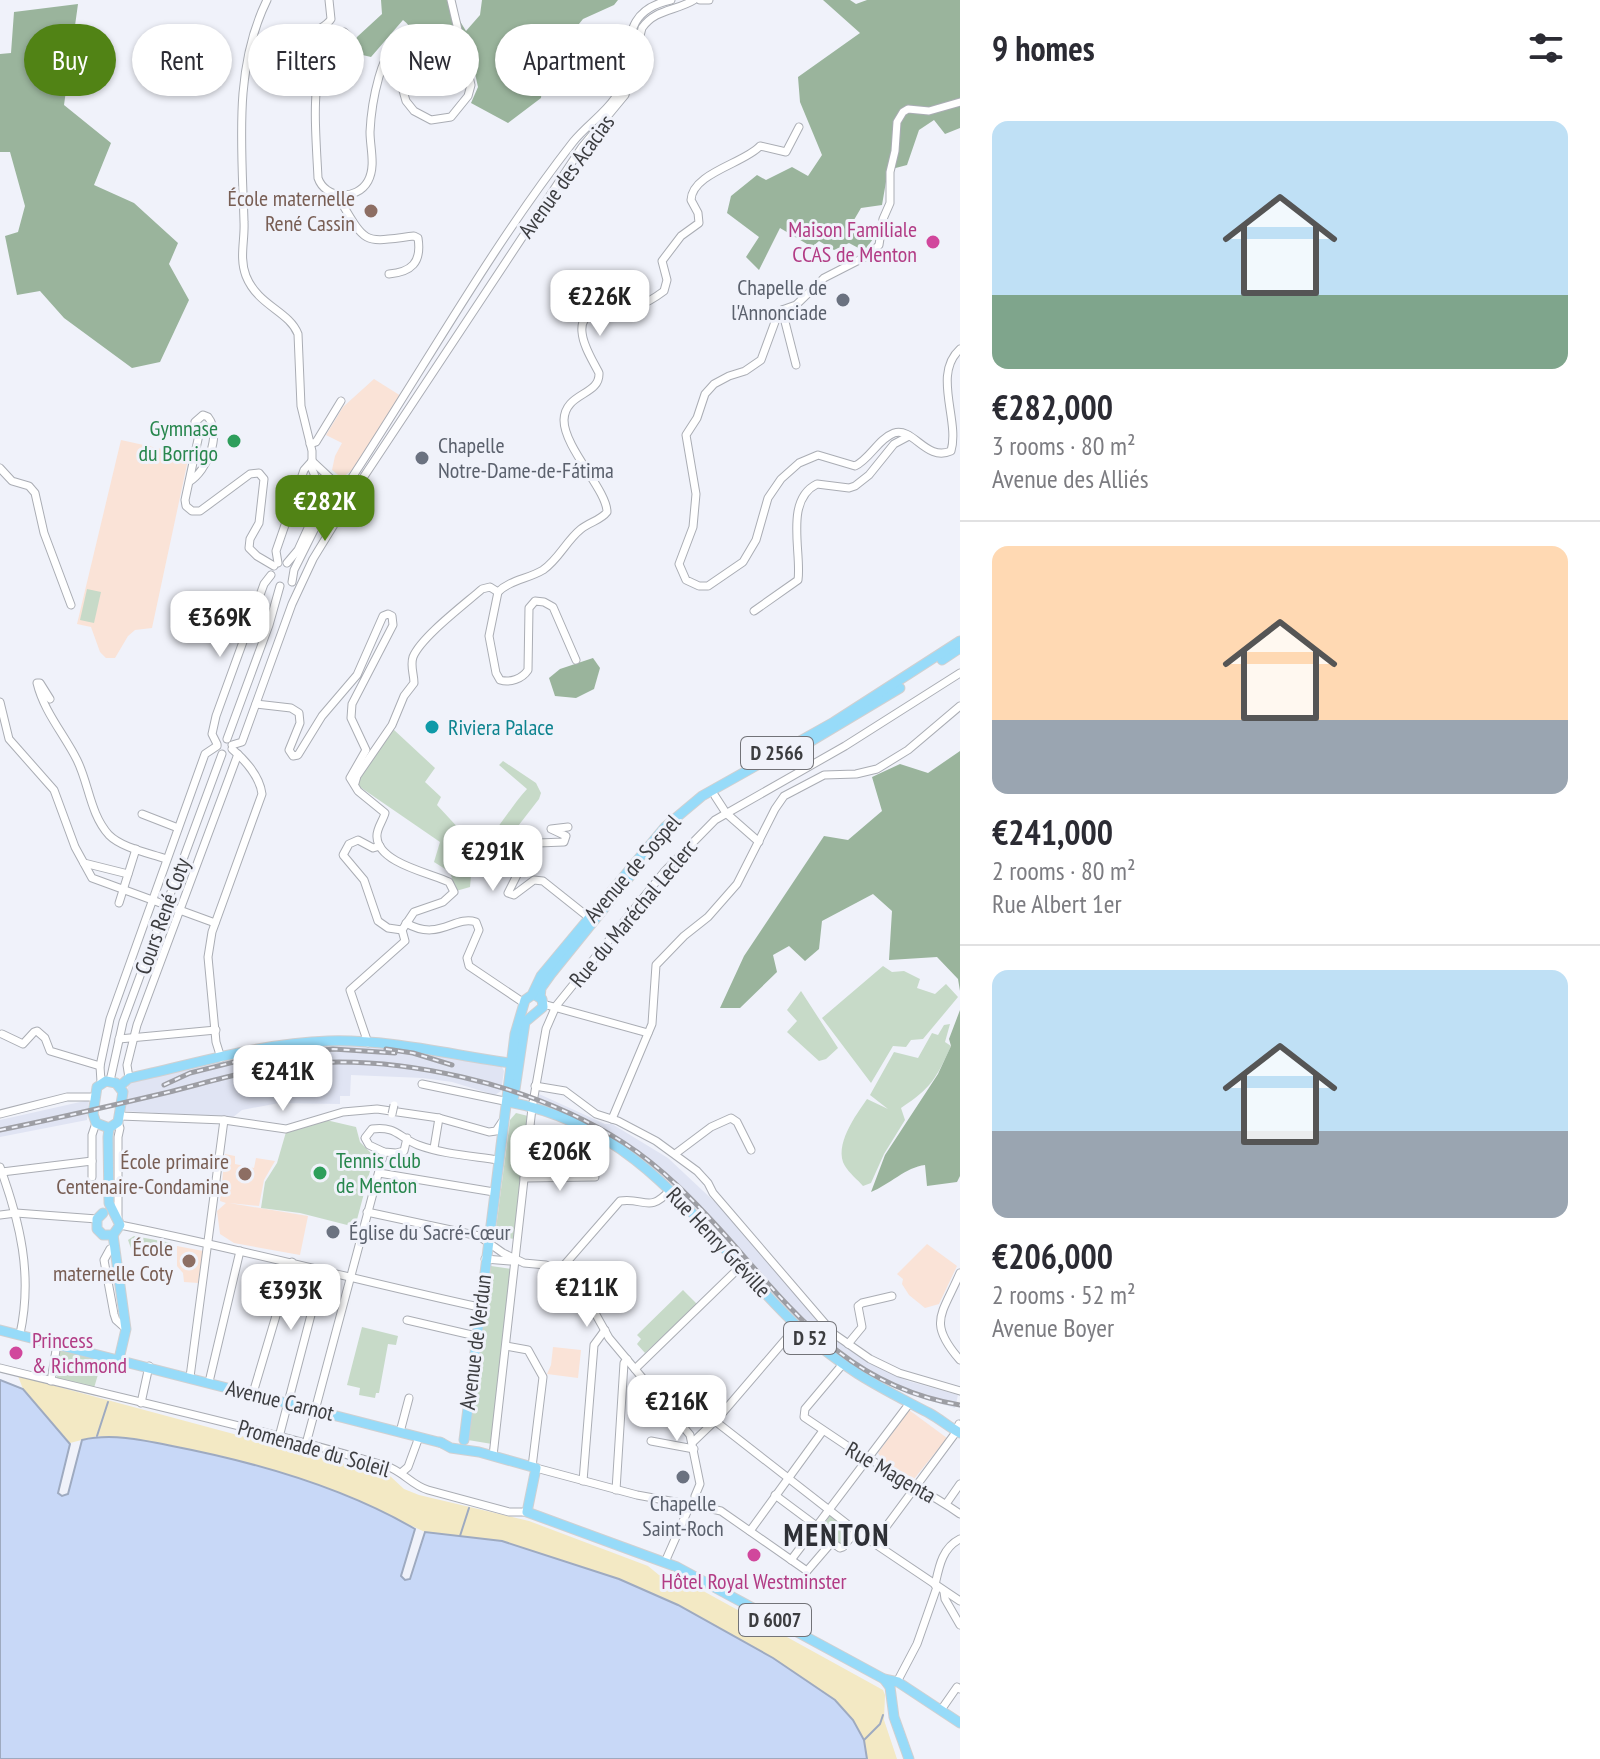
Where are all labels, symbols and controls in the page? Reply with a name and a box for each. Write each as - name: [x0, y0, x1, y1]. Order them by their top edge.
- chip: Buy: [24, 24, 116, 96]
- chip: Rent: [132, 24, 232, 96]
- chip: Filters: [248, 24, 364, 96]
- chip: New: [380, 24, 479, 96]
- chip: Apartment: [495, 24, 654, 96]
- text: 9 homes: [992, 26, 1095, 70]
- icon: filters: [1524, 26, 1568, 70]
- street label: Avenue des Acacias: [512, 109, 620, 243]
- icon: home: [1208, 173, 1352, 317]
- place label: École maternelle René Cassin: [228, 184, 355, 237]
- marker: École maternelle René Cassin: [362, 202, 380, 220]
- place label: Maison Familiale CCAS de Menton: [788, 215, 917, 268]
- marker: Maison Familiale CCAS de Menton: [924, 233, 942, 251]
- pin: €226K: [544, 270, 656, 338]
- place label: Chapelle de l'Annonciade: [731, 273, 827, 326]
- text: €226K: [568, 279, 632, 312]
- marker: Chapelle de l'Annonciade: [834, 291, 852, 309]
- text: €282,000: [992, 385, 1113, 429]
- place label: Gymnase du Borrigo: [139, 414, 218, 467]
- text: 3 rooms · 80 m²: [992, 429, 1136, 462]
- place label: Chapelle Notre-Dame-de-Fátima: [438, 431, 614, 484]
- marker: Gymnase du Borrigo: [225, 432, 243, 450]
- marker: Chapelle Notre-Dame-de-Fátima: [413, 449, 431, 467]
- text: Avenue des Alliés: [992, 462, 1148, 495]
- pin: €282K: [269, 475, 381, 543]
- text: €282K: [293, 484, 357, 517]
- pin: €369K: [164, 591, 276, 659]
- icon: home: [1208, 598, 1352, 742]
- text: €369K: [188, 600, 252, 633]
- place label: Riviera Palace: [448, 713, 554, 741]
- marker: Riviera Palace: [423, 718, 441, 736]
- road number: D 2566: [741, 737, 813, 769]
- street label: Avenue de Sospel: [578, 808, 687, 928]
- text: €241,000: [992, 810, 1113, 854]
- pin: €291K: [437, 825, 549, 893]
- street label: Rue du Maréchal Leclerc: [563, 833, 703, 993]
- text: €291K: [461, 834, 525, 867]
- street label: Cours René Coty: [128, 853, 196, 978]
- text: 2 rooms · 80 m²: [992, 854, 1136, 887]
- text: Rue Albert 1er: [992, 887, 1122, 920]
- icon: home: [1208, 1022, 1352, 1166]
- pin: €241K: [227, 1045, 339, 1113]
- text: €241K: [251, 1054, 315, 1087]
- pin: €206K: [504, 1125, 616, 1193]
- text: €206K: [528, 1134, 592, 1167]
- place label: Tennis club de Menton: [336, 1146, 421, 1199]
- place label: École primaire Centenaire-Condamine: [56, 1147, 229, 1200]
- marker: Tennis club de Menton: [311, 1164, 329, 1182]
- marker: École primaire Centenaire-Condamine: [236, 1165, 254, 1183]
- street label: Rue Henry Gréville: [661, 1181, 777, 1303]
- place label: Église du Sacré-Cœur: [349, 1218, 511, 1246]
- marker: Église du Sacré-Cœur: [324, 1223, 342, 1241]
- place label: École maternelle Coty: [53, 1234, 174, 1287]
- text: €206,000: [992, 1234, 1113, 1278]
- marker: École maternelle Coty: [180, 1252, 198, 1270]
- pin: €211K: [531, 1261, 643, 1329]
- pin: €393K: [235, 1264, 347, 1332]
- text: €211K: [555, 1270, 619, 1303]
- text: €393K: [259, 1273, 323, 1306]
- street label: Avenue de Verdun: [453, 1273, 497, 1411]
- text: 2 rooms · 52 m²: [992, 1278, 1136, 1311]
- text: Avenue Boyer: [992, 1311, 1114, 1344]
- road number: D 52: [784, 1322, 836, 1354]
- place label: Princess & Richmond: [32, 1326, 127, 1379]
- marker: Princess & Richmond: [7, 1344, 25, 1362]
- street label: Avenue Carnot: [223, 1373, 337, 1427]
- pin: €216K: [621, 1375, 733, 1443]
- text: €216K: [645, 1384, 709, 1417]
- street label: Promenade du Soleil: [235, 1413, 394, 1483]
- street label: Rue Magenta: [841, 1435, 941, 1509]
- marker: Chapelle Saint-Roch: [674, 1468, 692, 1486]
- place label: Chapelle Saint-Roch: [642, 1489, 724, 1542]
- district label: MENTON: [783, 1515, 891, 1554]
- marker: Hôtel Royal Westminster: [745, 1546, 763, 1564]
- place label: Hôtel Royal Westminster: [661, 1567, 847, 1595]
- road number: D 6007: [739, 1604, 811, 1636]

